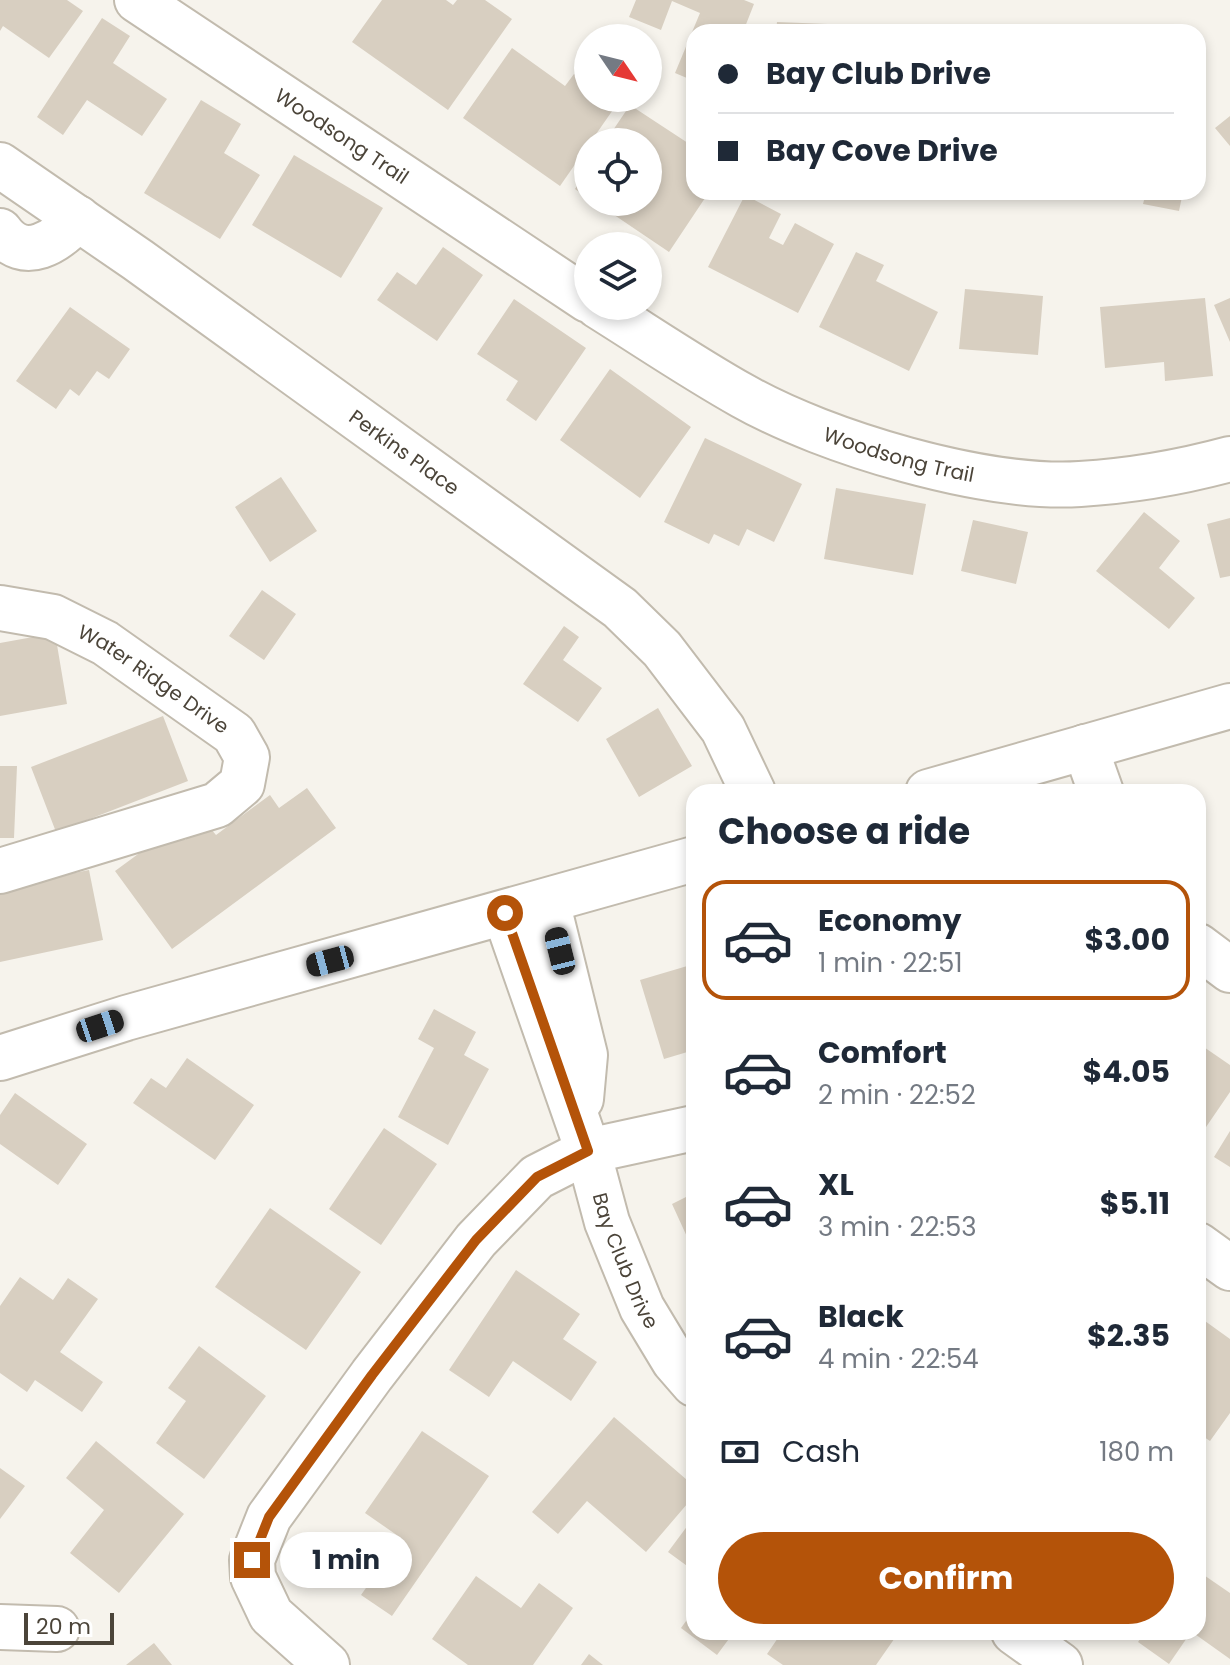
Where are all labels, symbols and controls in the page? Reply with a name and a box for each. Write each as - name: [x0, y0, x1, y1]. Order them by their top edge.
- north arrow: [574, 24, 662, 112]
- map controls: [574, 24, 662, 320]
- text: Bay Club Drive: [766, 52, 991, 95]
- street label: Woodsong Trail: [269, 82, 414, 191]
- button: locate: [574, 128, 662, 216]
- text: Bay Cove Drive: [766, 129, 998, 172]
- button: layers: [574, 232, 662, 320]
- street label: Perkins Place: [343, 403, 465, 502]
- street label: Woodsong Trail: [820, 420, 976, 489]
- street label: Water Ridge Drive: [73, 618, 235, 740]
- text: Choose a ride: [718, 806, 970, 857]
- route start: [487, 895, 523, 931]
- text: Economy: [818, 899, 962, 942]
- icon: car: [722, 904, 794, 976]
- text: $3.00: [1085, 918, 1170, 961]
- car: [543, 925, 577, 977]
- car: [304, 943, 356, 979]
- text: 1 min · 22:51: [818, 945, 963, 981]
- car: [73, 1007, 127, 1045]
- text: Comfort: [818, 1031, 947, 1074]
- icon: car: [722, 1036, 794, 1108]
- text: $4.05: [1082, 1050, 1170, 1093]
- text: 2 min · 22:52: [818, 1077, 976, 1113]
- text: XL: [818, 1163, 854, 1206]
- icon: car: [722, 1168, 794, 1240]
- text: $5.11: [1100, 1182, 1170, 1225]
- street label: Bay Club Drive: [586, 1190, 665, 1334]
- text: 3 min · 22:53: [818, 1209, 977, 1245]
- text: Black: [818, 1295, 904, 1338]
- icon: car: [722, 1300, 794, 1372]
- text: $2.35: [1087, 1314, 1170, 1357]
- text: 4 min · 22:54: [818, 1341, 979, 1377]
- icon: cash: [718, 1430, 762, 1474]
- text: Cash: [782, 1430, 860, 1473]
- text: 180 m: [1099, 1434, 1174, 1470]
- callout: 1 min: [280, 1532, 412, 1588]
- button: Confirm: [718, 1532, 1174, 1624]
- route end: [234, 1542, 270, 1578]
- text: 1 min: [312, 1542, 380, 1578]
- scale bar: [24, 1609, 114, 1645]
- text: 20 m: [36, 1611, 91, 1642]

